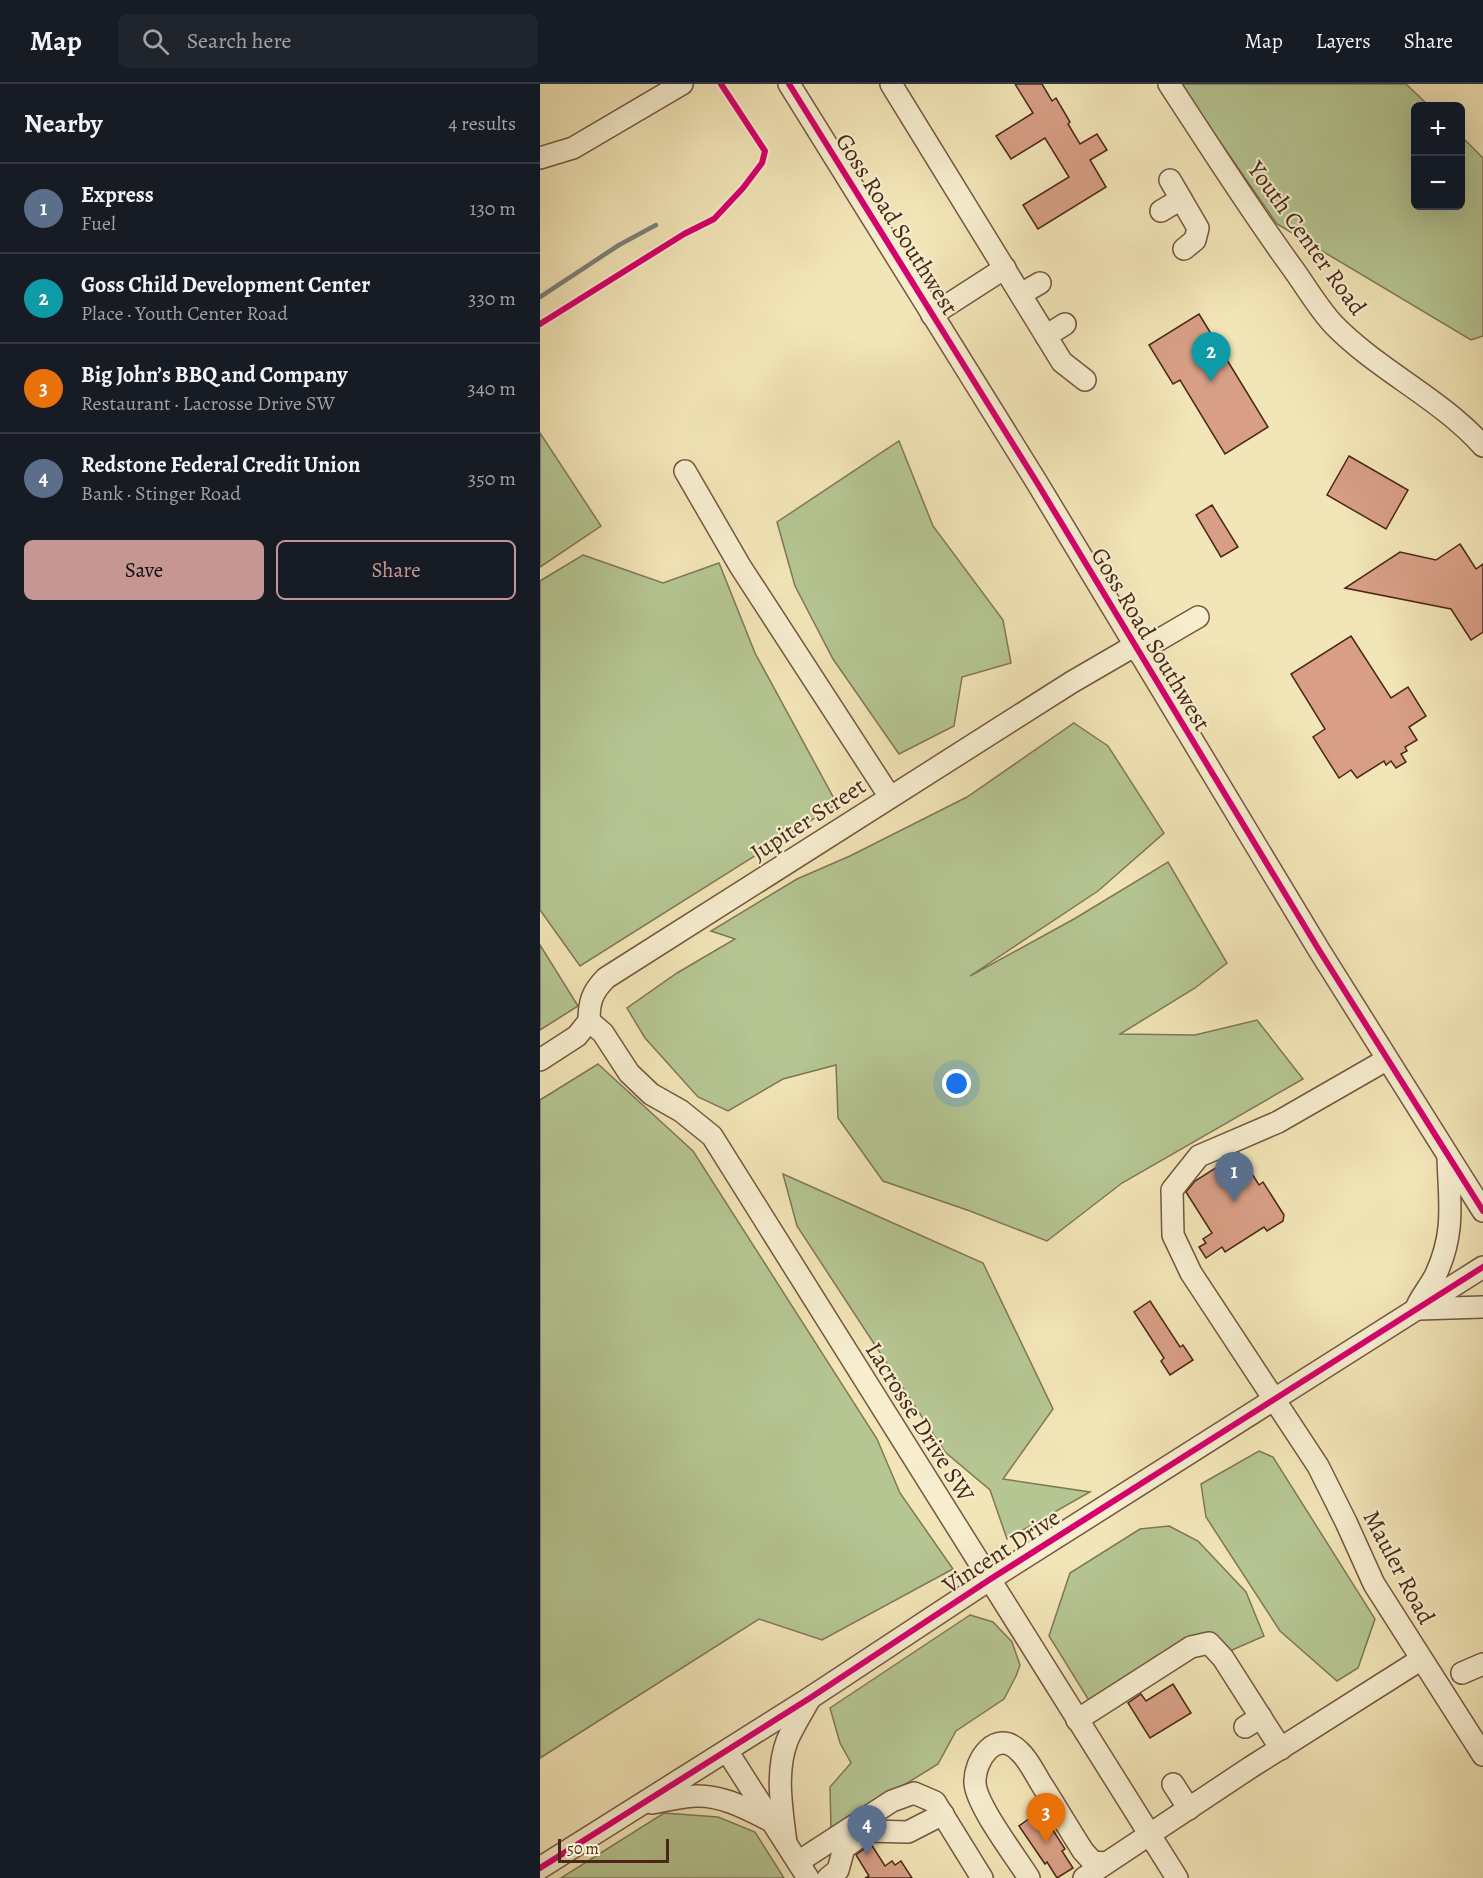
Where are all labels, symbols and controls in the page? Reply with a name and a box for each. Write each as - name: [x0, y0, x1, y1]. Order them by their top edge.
- search box: [118, 14, 538, 68]
- text: Map: [30, 22, 82, 60]
- icon: search: [139, 25, 172, 58]
- text: Search here: [187, 26, 291, 56]
- text: Map: [1244, 27, 1283, 55]
- text: Layers: [1316, 27, 1371, 55]
- text: Share: [1404, 27, 1453, 55]
- map controls: [1411, 102, 1465, 210]
- button: +: [1411, 102, 1465, 156]
- text: Nearby: [24, 106, 103, 141]
- text: 4 results: [448, 110, 516, 137]
- street label: Goss Road Southwest: [828, 127, 966, 321]
- street label: Youth Center Road: [1240, 154, 1374, 322]
- button: −: [1411, 156, 1465, 210]
- text: Express: [81, 180, 154, 210]
- text: 1: [40, 195, 47, 222]
- text: 130 m: [470, 195, 516, 222]
- text: Fuel: [81, 210, 116, 237]
- text: Goss Child Development Center: [81, 270, 370, 300]
- text: 2: [39, 285, 48, 312]
- text: 330 m: [468, 285, 516, 312]
- text: Place · Youth Center Road: [81, 300, 288, 327]
- pin: 2: [1192, 332, 1230, 382]
- text: Big John’s BBQ and Company: [81, 360, 347, 390]
- text: 3: [39, 375, 48, 402]
- text: 340 m: [467, 375, 516, 402]
- text: Restaurant · Lacrosse Drive SW: [81, 390, 335, 417]
- text: Redstone Federal Credit Union: [81, 450, 360, 480]
- text: 4: [39, 465, 48, 492]
- text: 350 m: [468, 465, 516, 492]
- text: Bank · Stinger Road: [81, 480, 241, 507]
- button: Save: [24, 540, 264, 600]
- button: Share: [276, 540, 516, 600]
- street label: Goss Road Southwest: [1084, 541, 1218, 737]
- street label: Jupiter Street: [744, 770, 872, 868]
- your location: [942, 1069, 971, 1098]
- pin: 1: [1214, 1152, 1254, 1202]
- street label: Lacrosse Drive SW: [858, 1336, 982, 1509]
- street label: Vincent Drive: [935, 1501, 1066, 1601]
- street label: Mauler Road: [1356, 1504, 1442, 1630]
- pin: 3: [1026, 1794, 1066, 1843]
- pin: 4: [848, 1806, 886, 1855]
- scale bar: [558, 1836, 669, 1864]
- text: 50 m: [567, 1838, 599, 1860]

